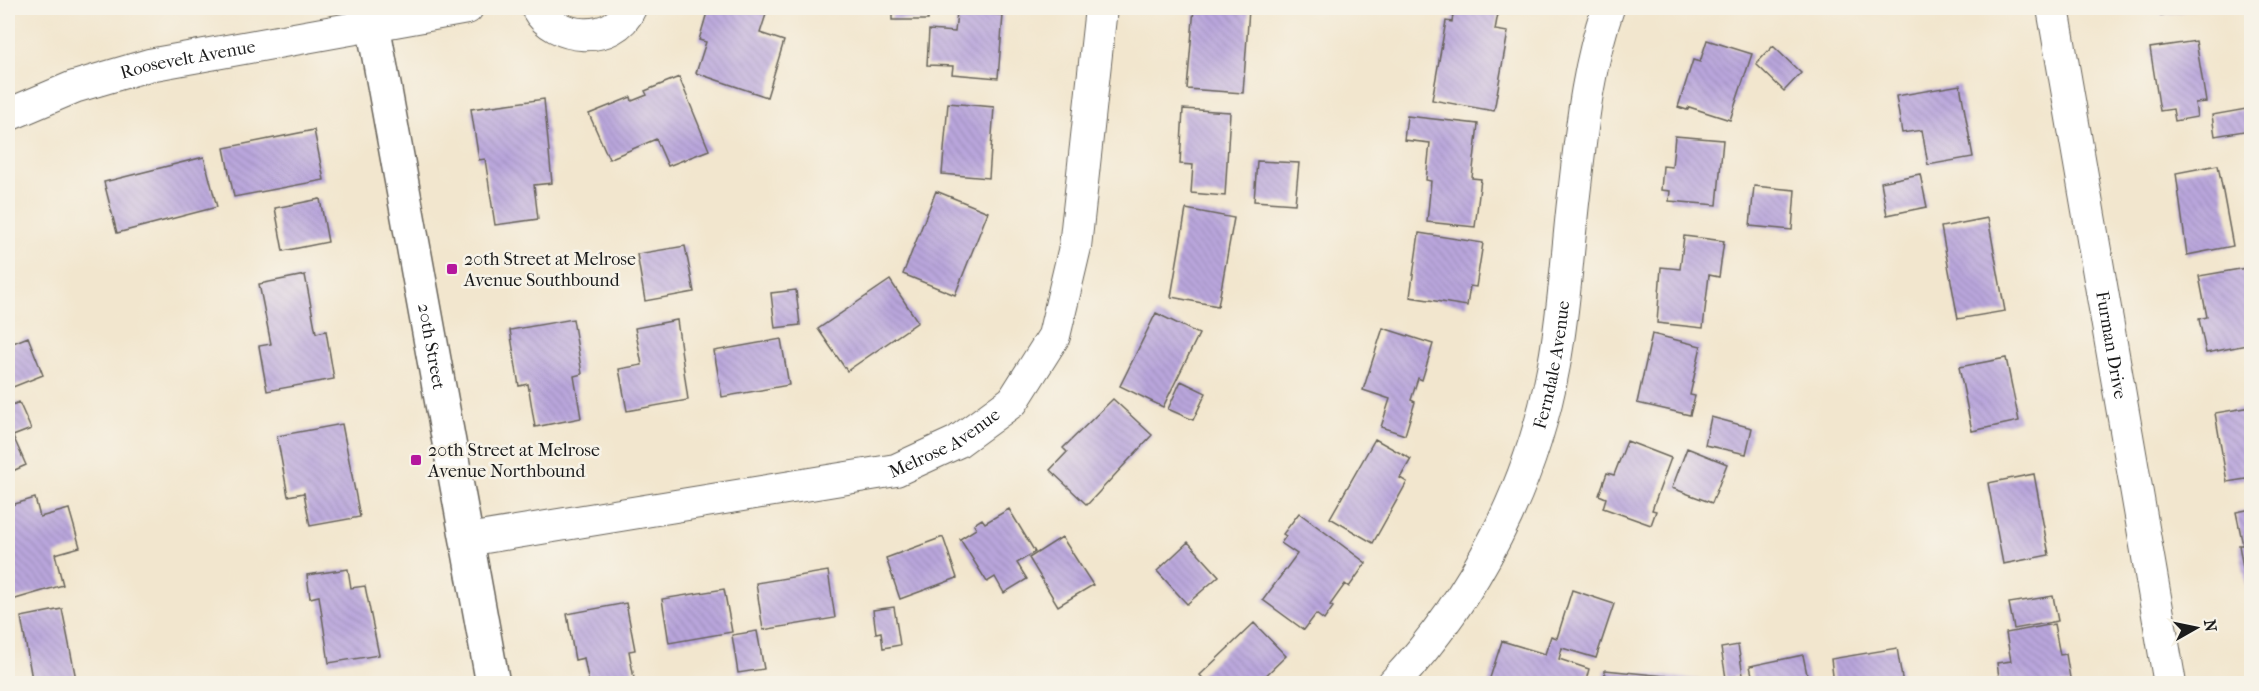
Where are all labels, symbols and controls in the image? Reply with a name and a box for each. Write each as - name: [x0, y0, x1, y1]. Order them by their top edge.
- street label: Roosevelt Avenue: [118, 36, 257, 83]
- place label: 20th Street at Melrose Avenue Southbound: [463, 249, 636, 291]
- marker: 20th Street at Melrose Avenue Southbound: [445, 262, 459, 276]
- street label: Furman Drive: [2092, 289, 2131, 401]
- street label: Ferndale Avenue: [1529, 299, 1574, 431]
- street label: 20th Street: [413, 302, 450, 392]
- street label: Melrose Avenue: [885, 404, 1004, 482]
- place label: 20th Street at Melrose Avenue Northbound: [427, 440, 600, 482]
- marker: 20th Street at Melrose Avenue Northbound: [409, 453, 423, 467]
- north arrow: [2166, 598, 2226, 658]
- text: N: [2200, 618, 2221, 634]

